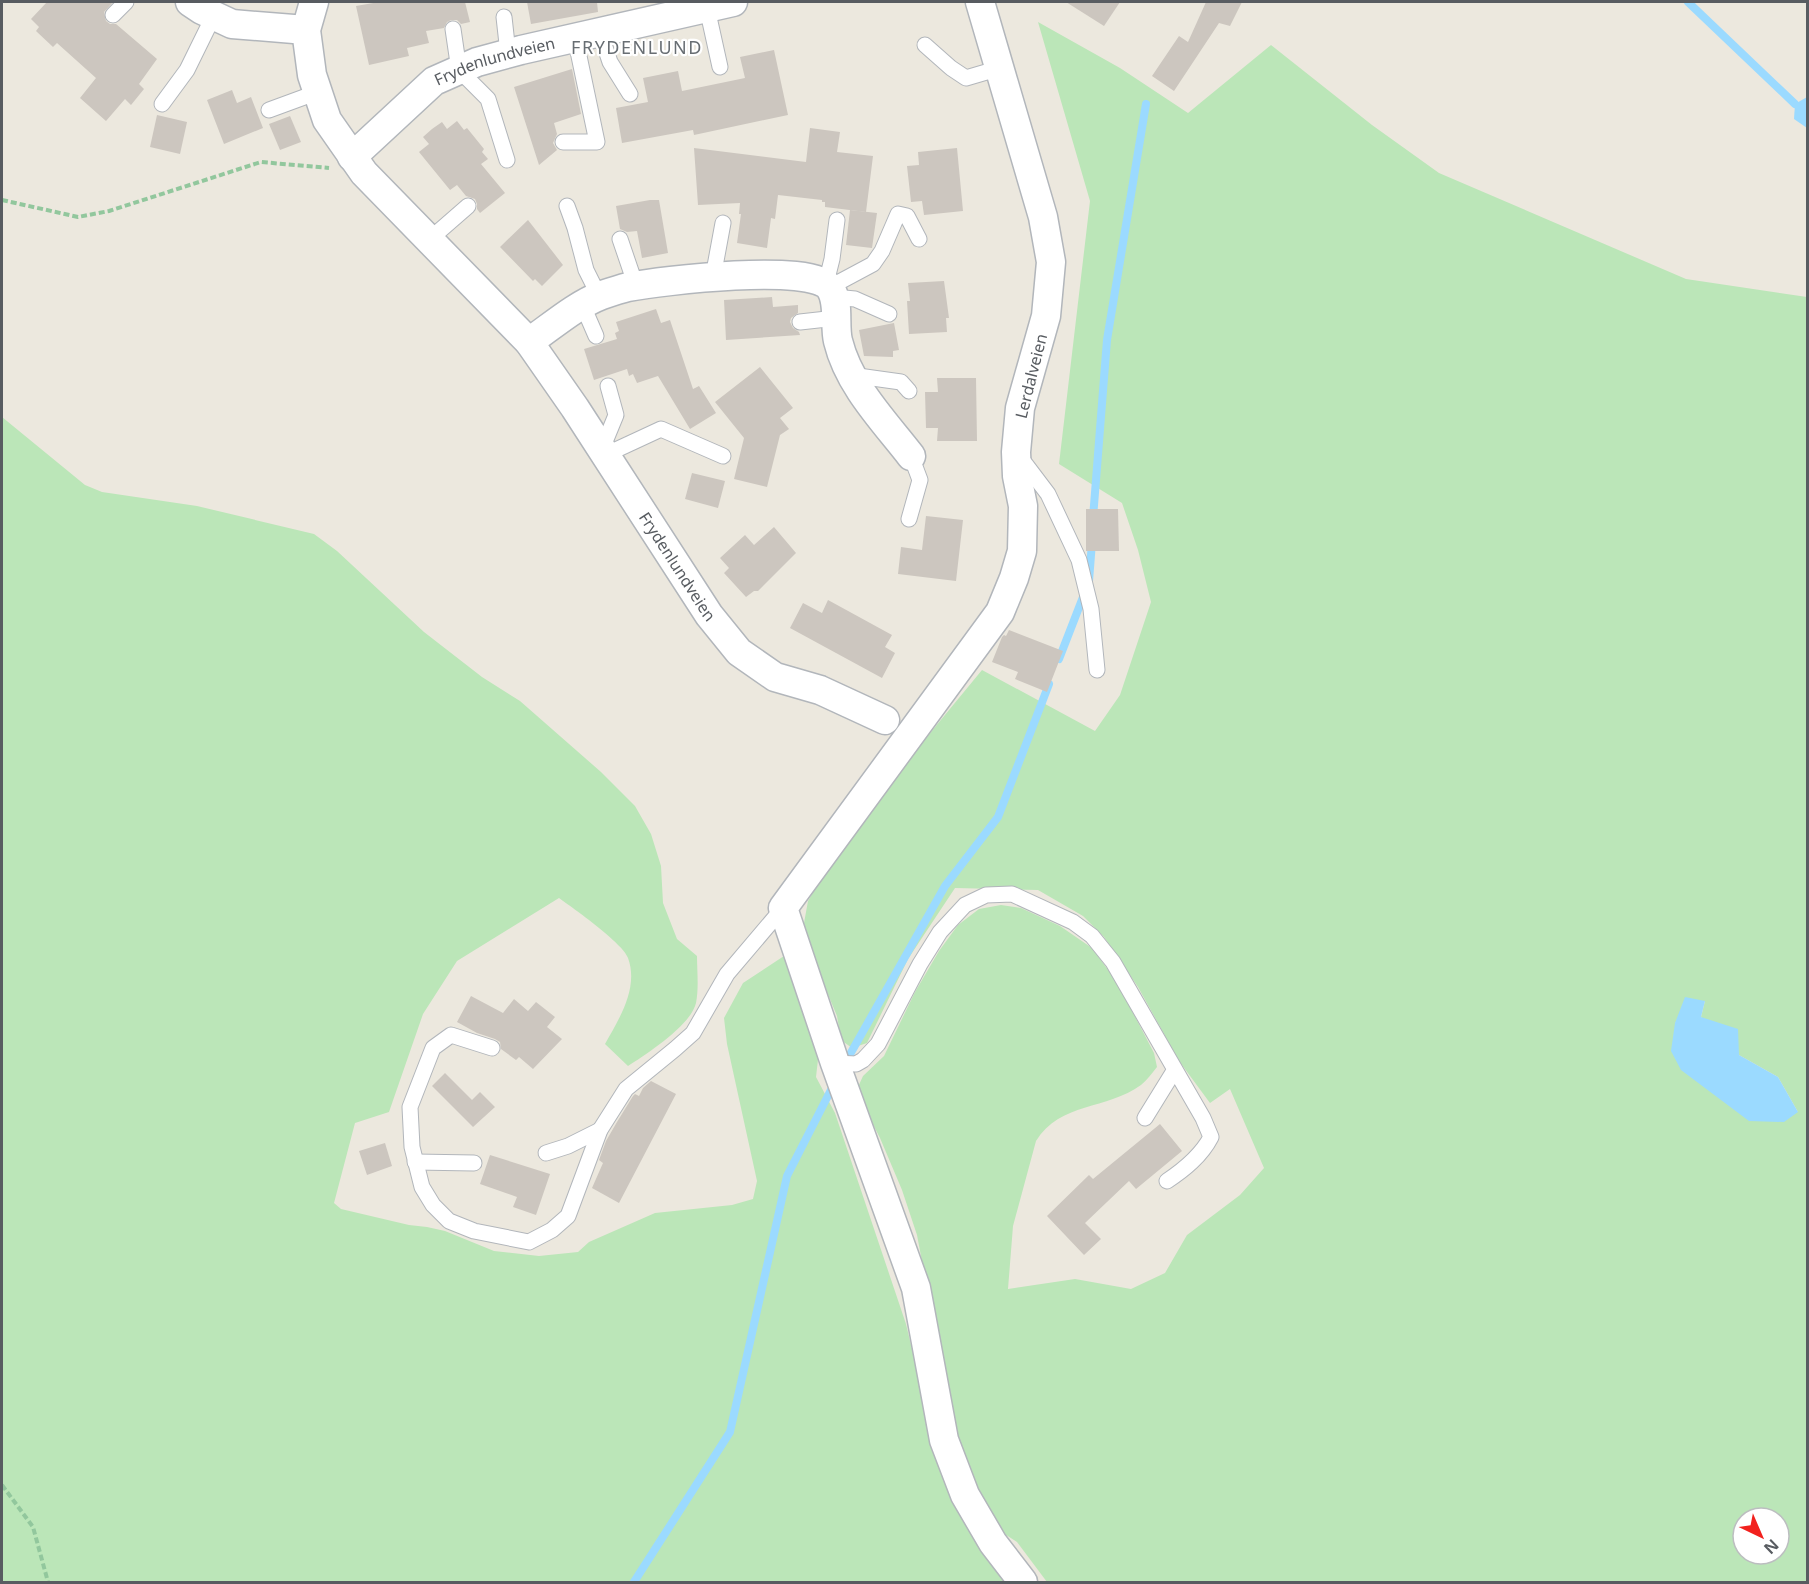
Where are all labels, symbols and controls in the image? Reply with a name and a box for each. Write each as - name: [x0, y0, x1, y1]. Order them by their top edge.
- street label: Frydenlundveien: [431, 32, 557, 91]
- district label: FRYDENLUND: [571, 35, 703, 59]
- street label: Lerdalveien: [1010, 331, 1052, 421]
- street label: Frydenlundveien: [634, 508, 721, 626]
- north arrow: [1731, 1506, 1791, 1566]
- text: N: [1759, 1534, 1784, 1559]

